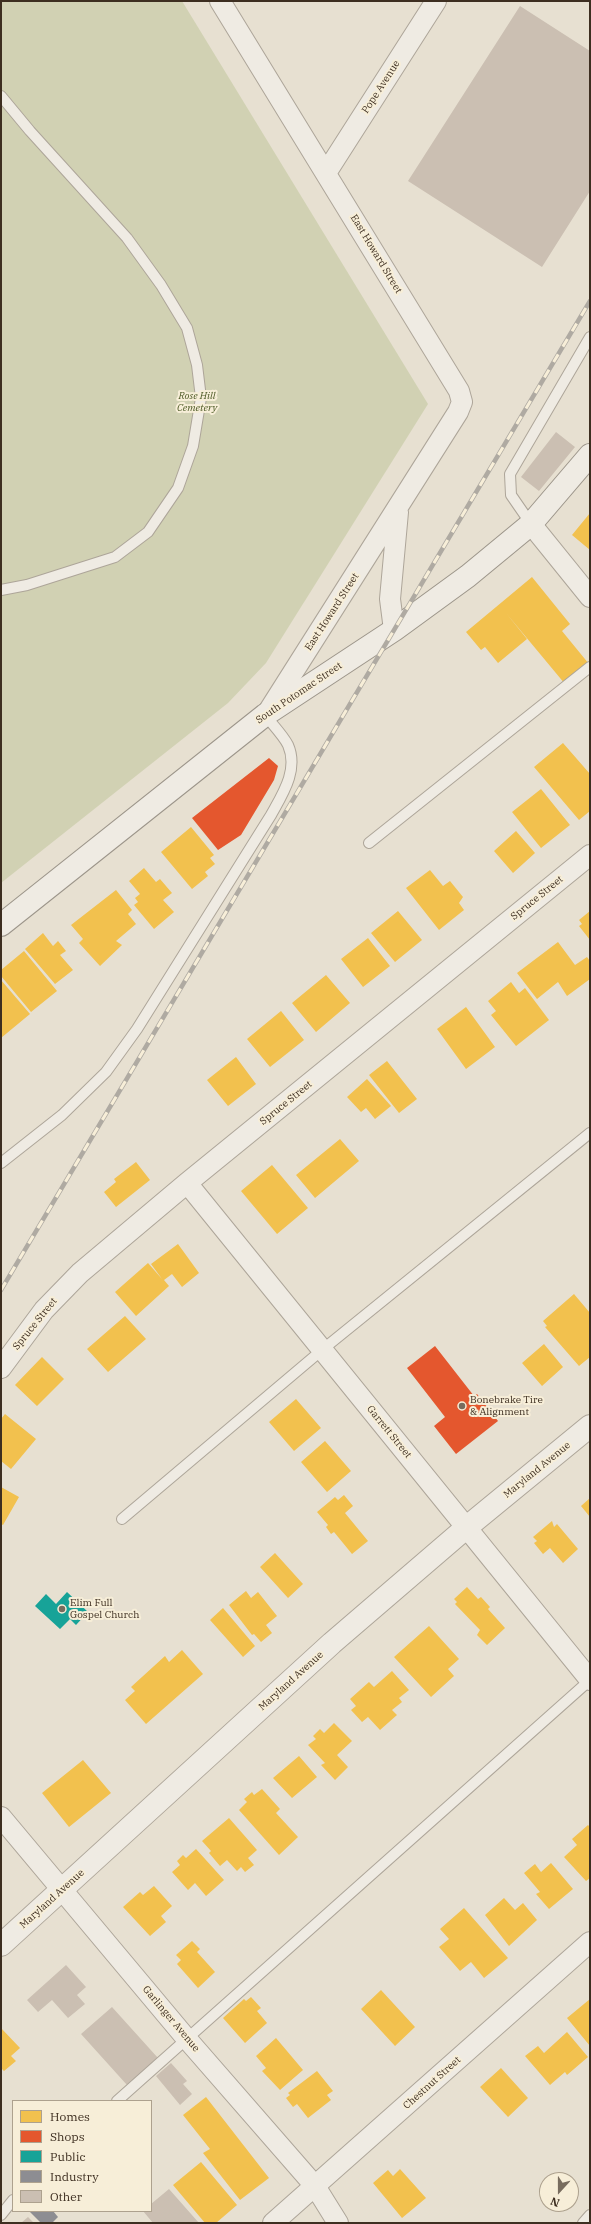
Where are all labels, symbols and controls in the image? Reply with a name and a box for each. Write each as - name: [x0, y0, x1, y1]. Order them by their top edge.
- street label: Pope Avenue: [359, 58, 403, 116]
- street label: East Howard Street: [348, 212, 404, 296]
- park label: Rose Hill Cemetery: [177, 390, 217, 414]
- street label: East Howard Street: [302, 571, 362, 653]
- street label: South Potomac Street: [254, 660, 344, 726]
- street label: Spruce Street: [509, 873, 565, 923]
- street label: Spruce Street: [258, 1078, 314, 1128]
- street label: Spruce Street: [10, 1296, 60, 1352]
- place label: Bonebrake Tire & Alignment: [470, 1394, 543, 1418]
- marker: Bonebrake Tire & Alignment: [457, 1401, 467, 1411]
- street label: Garrett Street: [364, 1403, 414, 1461]
- street label: Maryland Avenue: [501, 1439, 573, 1501]
- place label: Elim Full Gospel Church: [70, 1597, 139, 1620]
- marker: Elim Full Gospel Church: [57, 1604, 67, 1614]
- street label: Maryland Avenue: [256, 1649, 326, 1713]
- street label: Maryland Avenue: [17, 1867, 87, 1931]
- street label: Garlinger Avenue: [140, 1984, 202, 2054]
- street label: Chestnut Street: [401, 2054, 463, 2112]
- legend: [12, 2100, 152, 2212]
- text: Homes: [50, 2109, 90, 2124]
- text: Shops: [50, 2129, 85, 2144]
- text: Public: [50, 2149, 86, 2164]
- text: Industry: [50, 2169, 99, 2184]
- north arrow: [539, 2172, 579, 2212]
- text: Other: [50, 2189, 82, 2204]
- text: N: [548, 2194, 562, 2210]

